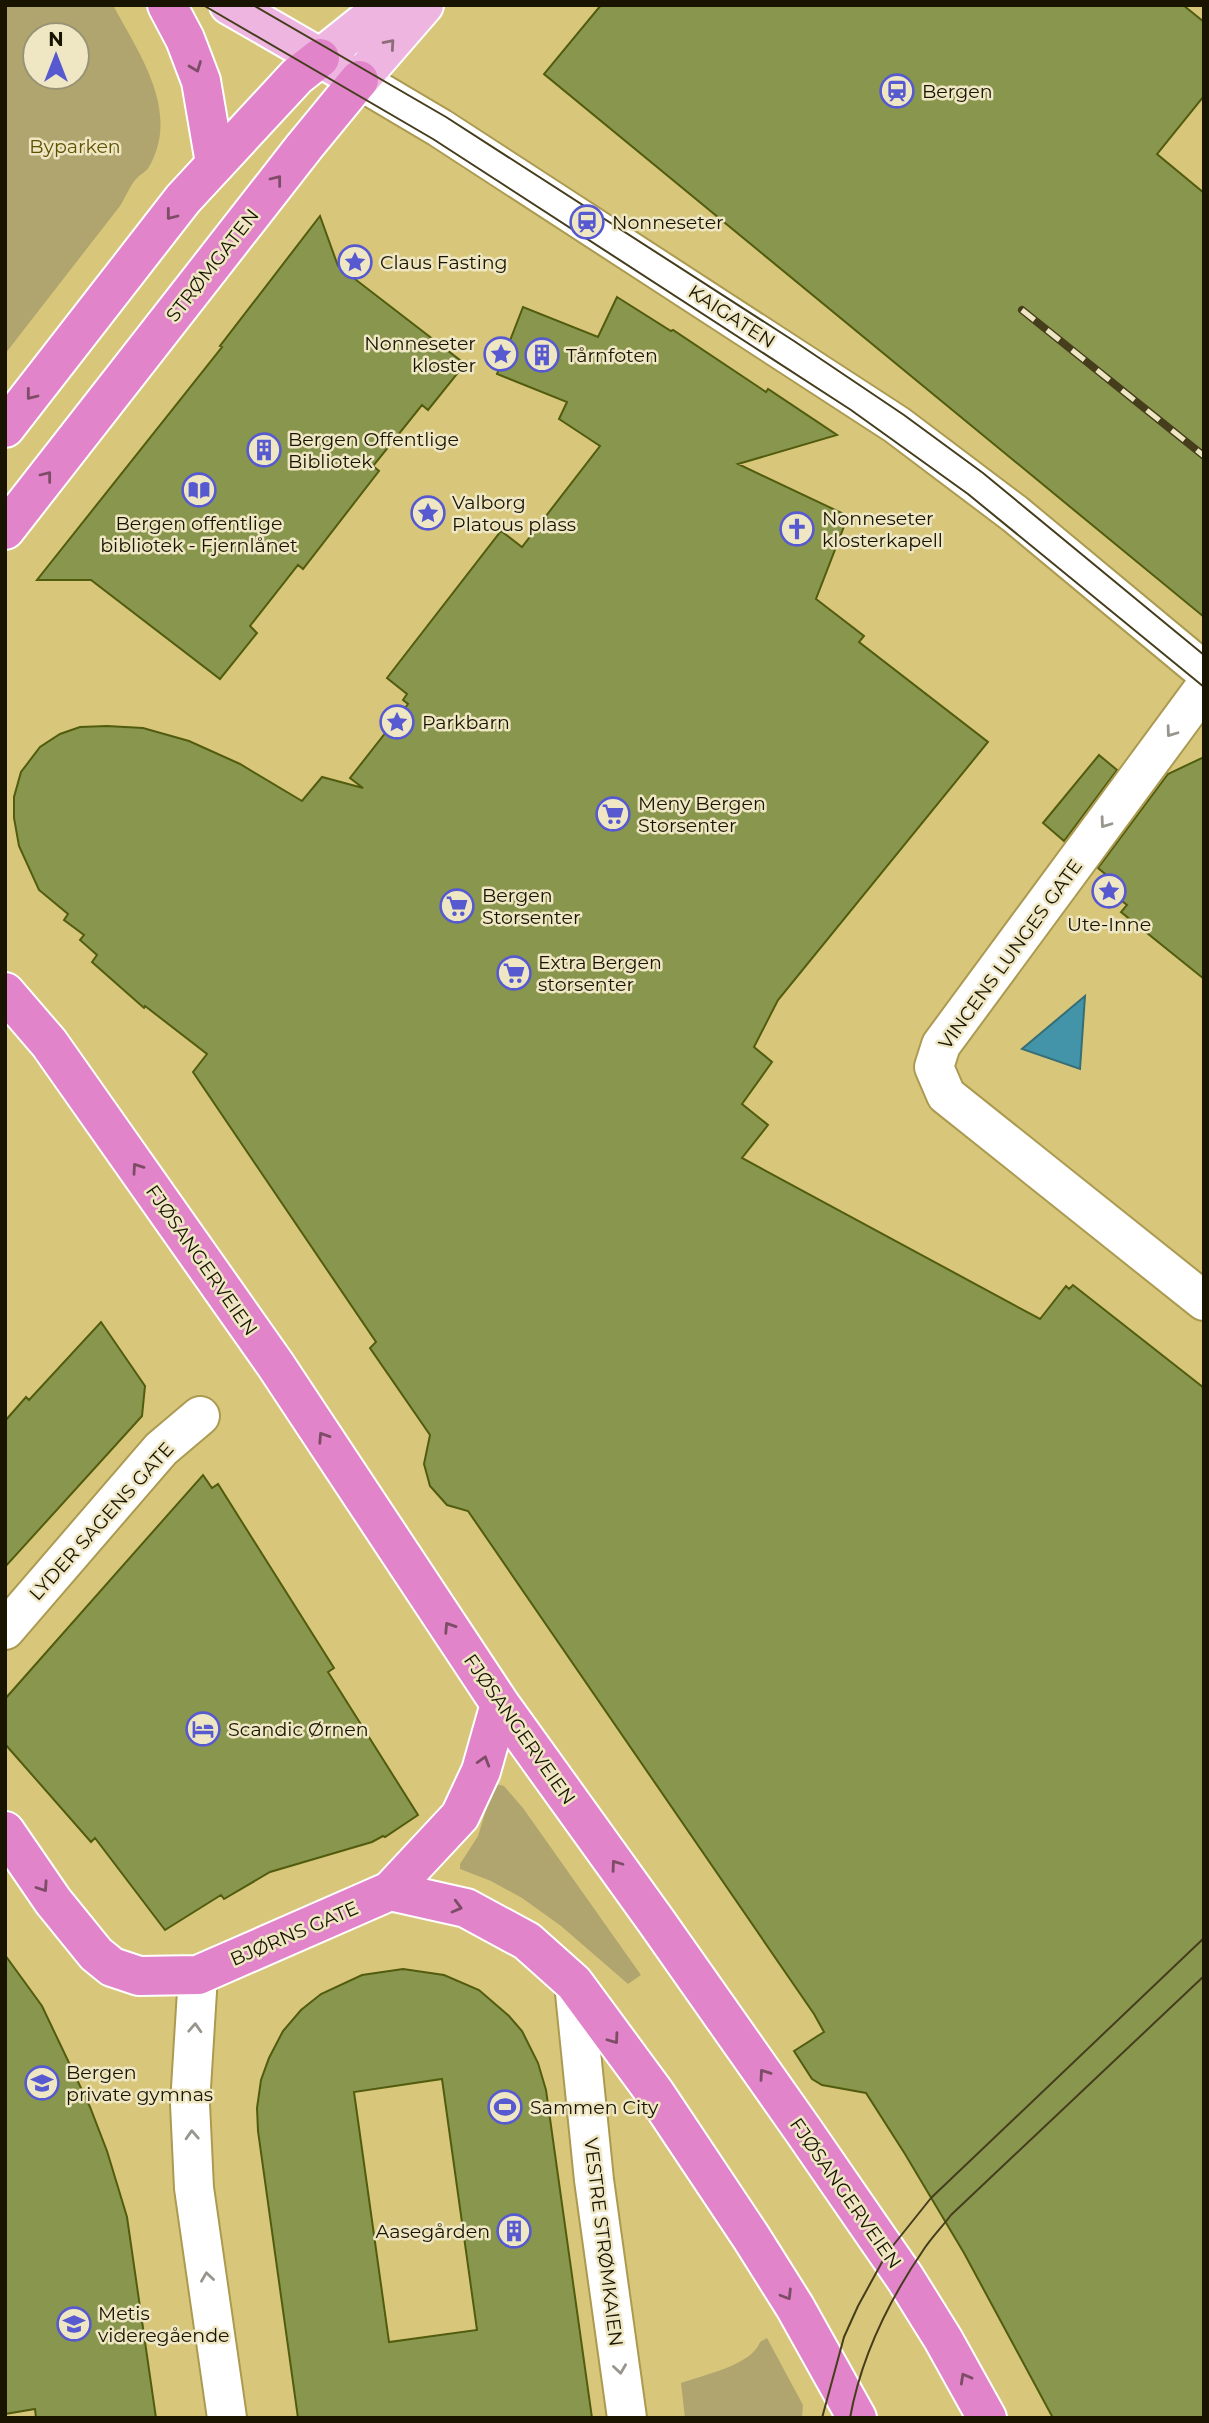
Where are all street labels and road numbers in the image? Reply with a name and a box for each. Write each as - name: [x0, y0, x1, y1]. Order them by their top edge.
- street label: STRØMGATEN: [161, 204, 264, 326]
- street label: KAIGATEN: [684, 280, 780, 353]
- street label: VINCENS LUNGES GATE: [934, 855, 1087, 1054]
- street label: FJØSANGERVEIEN: [141, 1181, 262, 1340]
- street label: LYDER SAGENS GATE: [24, 1438, 178, 1605]
- street label: FJØSANGERVEIEN: [459, 1650, 580, 1809]
- street label: BJØRNS GATE: [227, 1896, 362, 1971]
- street label: FJØSANGERVEIEN: [785, 2114, 906, 2273]
- street label: VESTRE STRØMKAIEN: [579, 2136, 628, 2348]

